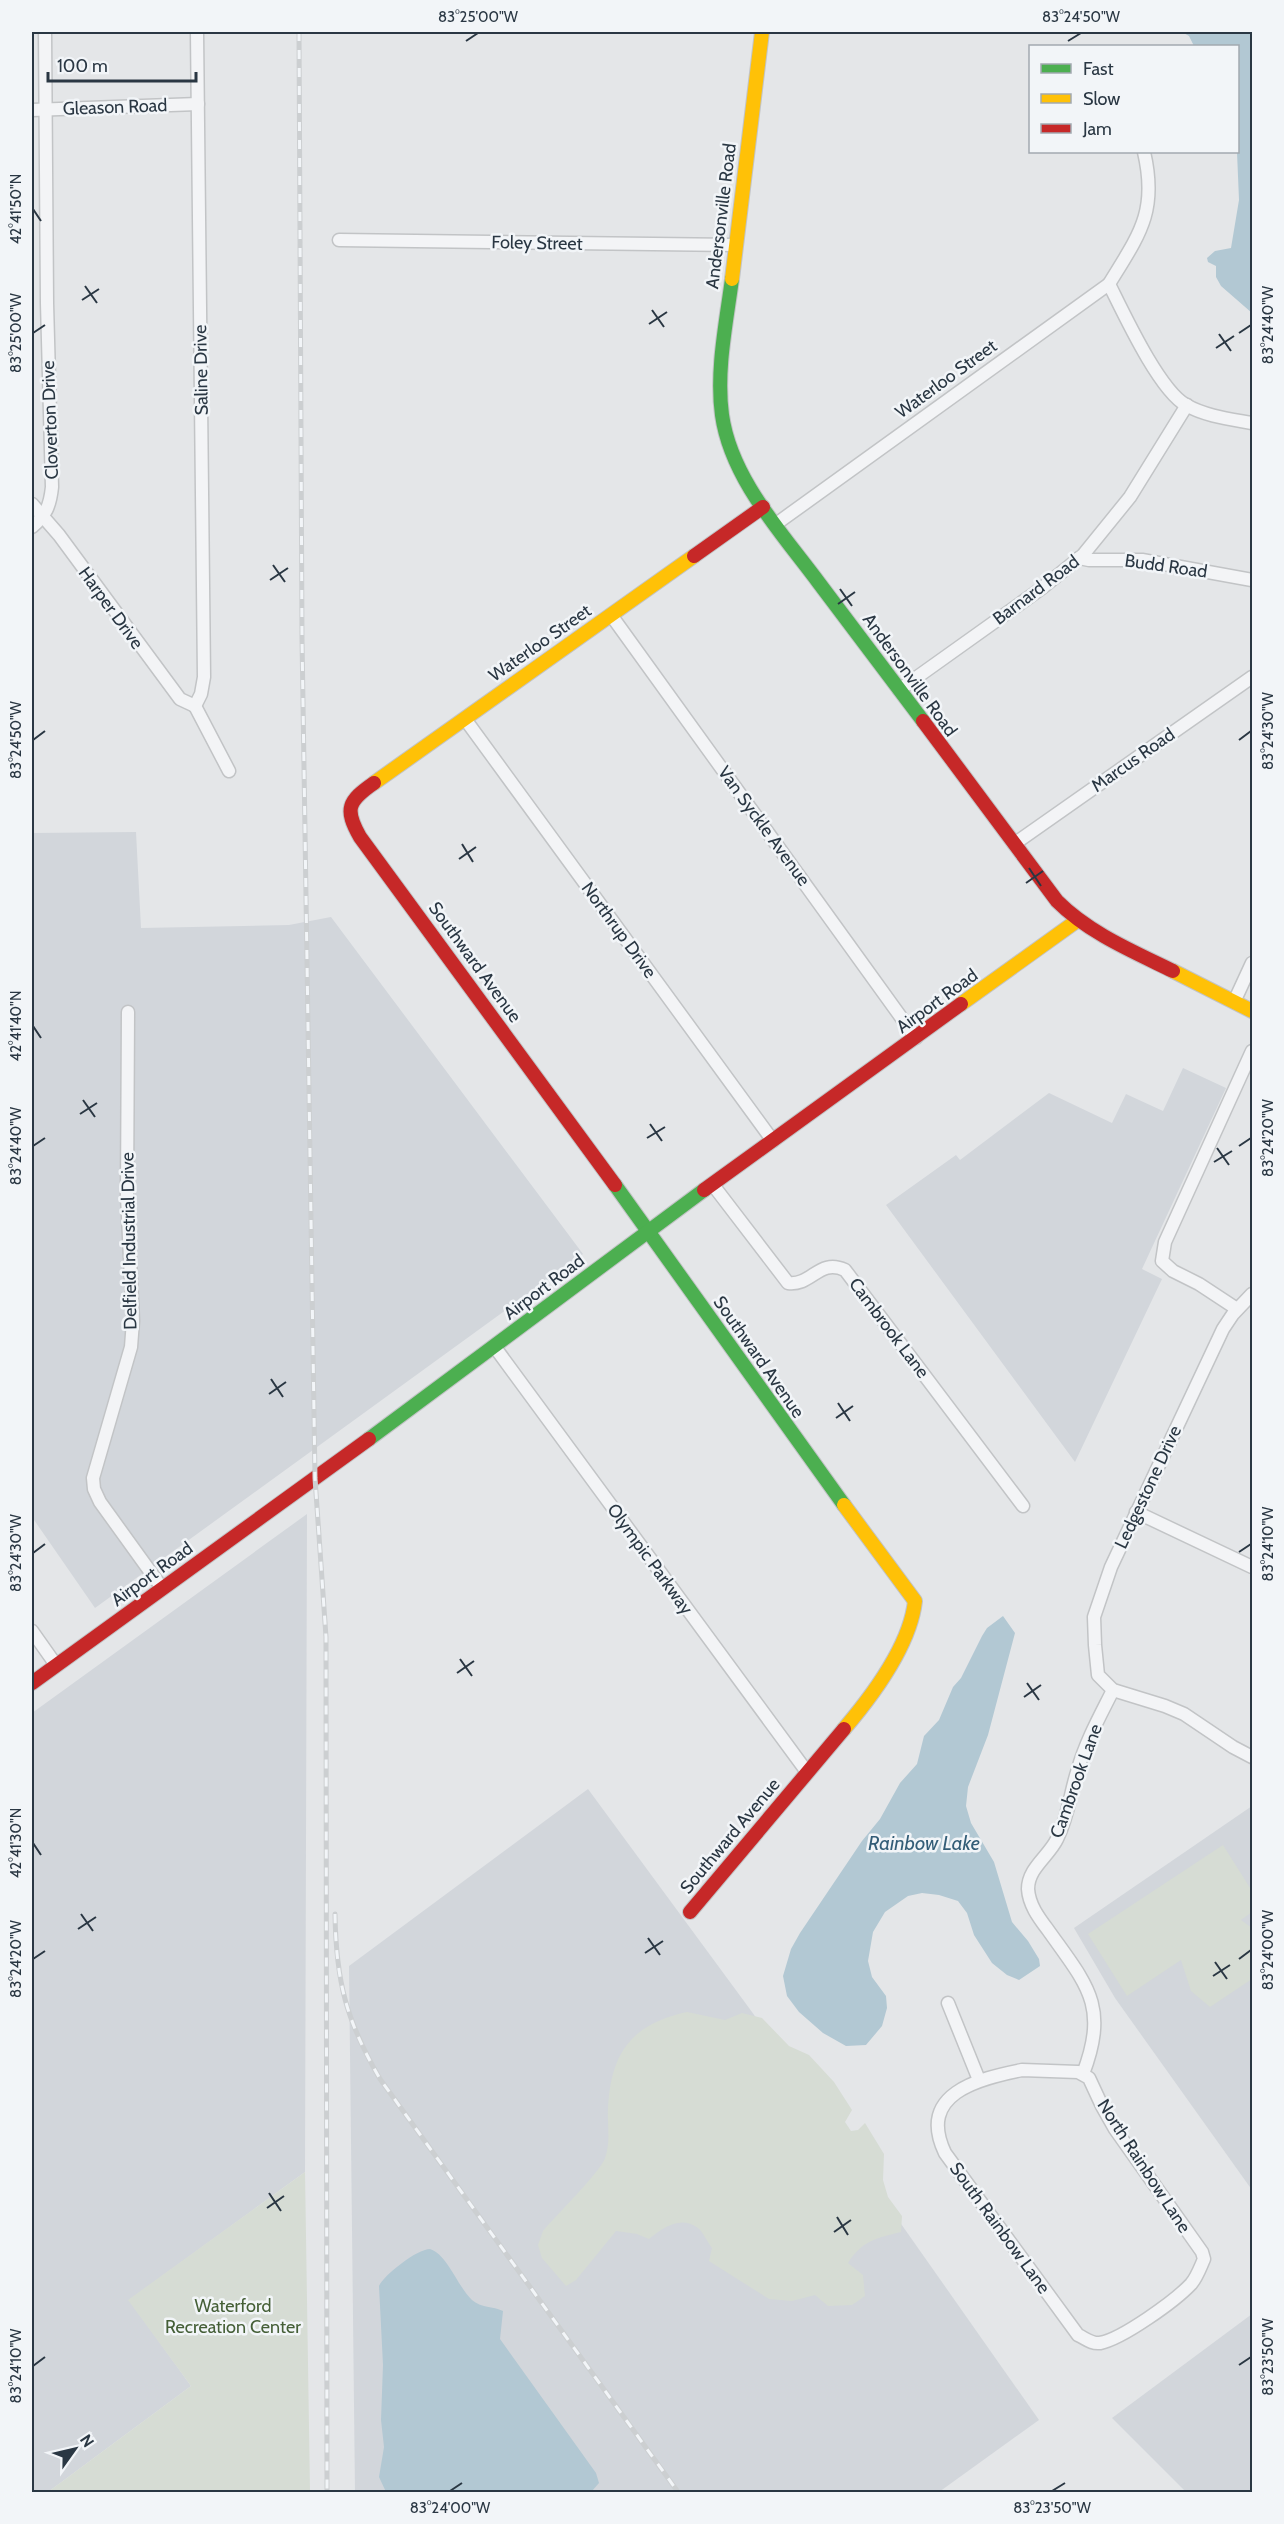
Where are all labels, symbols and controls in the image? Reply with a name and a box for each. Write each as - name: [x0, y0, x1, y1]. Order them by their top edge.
- text: 83°25'00"W: [438, 8, 519, 26]
- text: 83°24'50"W: [1042, 8, 1121, 26]
- scale bar: [48, 45, 196, 83]
- legend: [1029, 45, 1239, 153]
- text: 100 m: [57, 55, 108, 77]
- text: Fast: [1083, 58, 1114, 80]
- text: Slow: [1083, 88, 1120, 110]
- street label: Gleason Road: [62, 94, 168, 120]
- text: Jam: [1082, 118, 1112, 140]
- street label: Andersonville Road: [701, 142, 741, 290]
- text: 42°41'50"N: [7, 174, 25, 244]
- street label: Foley Street: [491, 231, 583, 255]
- text: 83°24'40"W: [1259, 285, 1277, 364]
- text: 83°25'00"W: [7, 292, 25, 373]
- street label: Saline Drive: [189, 324, 213, 416]
- street label: Waterloo Street: [891, 335, 1001, 423]
- street label: Cloverton Drive: [37, 360, 63, 480]
- street label: Budd Road: [1123, 549, 1209, 583]
- street label: Barnard Road: [989, 550, 1083, 630]
- street label: Harper Drive: [74, 563, 148, 653]
- street label: Waterloo Street: [485, 600, 595, 686]
- street label: Andersonville Road: [858, 609, 962, 741]
- text: 83°24'30"W: [1259, 691, 1277, 770]
- text: 83°24'50"W: [7, 700, 25, 779]
- street label: Marcus Road: [1087, 723, 1179, 797]
- street label: Van Syckle Avenue: [713, 762, 815, 890]
- street label: Northrup Drive: [577, 878, 661, 982]
- street label: Southward Avenue: [424, 897, 526, 1027]
- street label: Airport Road: [892, 964, 982, 1038]
- text: 42°41'40"N: [7, 991, 25, 1061]
- text: 83°24'20"W: [1259, 1098, 1277, 1177]
- text: 83°24'40"W: [7, 1106, 25, 1185]
- street label: Delfield Industrial Drive: [116, 1152, 142, 1330]
- street label: Airport Road: [499, 1250, 589, 1324]
- street label: Cambrook Lane: [844, 1274, 934, 1382]
- street label: Southward Avenue: [709, 1292, 809, 1422]
- street label: Ledgestone Drive: [1110, 1422, 1186, 1552]
- street label: Olympic Parkway: [602, 1499, 698, 1619]
- text: 83°24'10"W: [1259, 1506, 1277, 1581]
- text: 83°24'30"W: [7, 1513, 25, 1592]
- street label: Airport Road: [107, 1537, 197, 1611]
- street label: Cambrook Lane: [1045, 1721, 1107, 1841]
- street label: Southward Avenue: [675, 1774, 785, 1898]
- text: 42°41'30"N: [7, 1808, 25, 1878]
- water label: Rainbow Lake: [868, 1831, 980, 1855]
- text: 83°24'00"W: [1259, 1909, 1277, 1990]
- text: 83°24'20"W: [7, 1919, 25, 1998]
- street label: North Rainbow Lane: [1093, 2095, 1195, 2237]
- street label: South Rainbow Lane: [945, 2158, 1055, 2298]
- park label: Waterford Recreation Center: [165, 2295, 301, 2338]
- text: 83°23'50"W: [1259, 2317, 1277, 2396]
- text: 83°24'10"W: [7, 2328, 25, 2403]
- north arrow: [45, 2419, 105, 2479]
- text: N: [76, 2431, 98, 2451]
- text: 83°24'00"W: [410, 2499, 491, 2517]
- text: 83°23'50"W: [1013, 2499, 1092, 2517]

